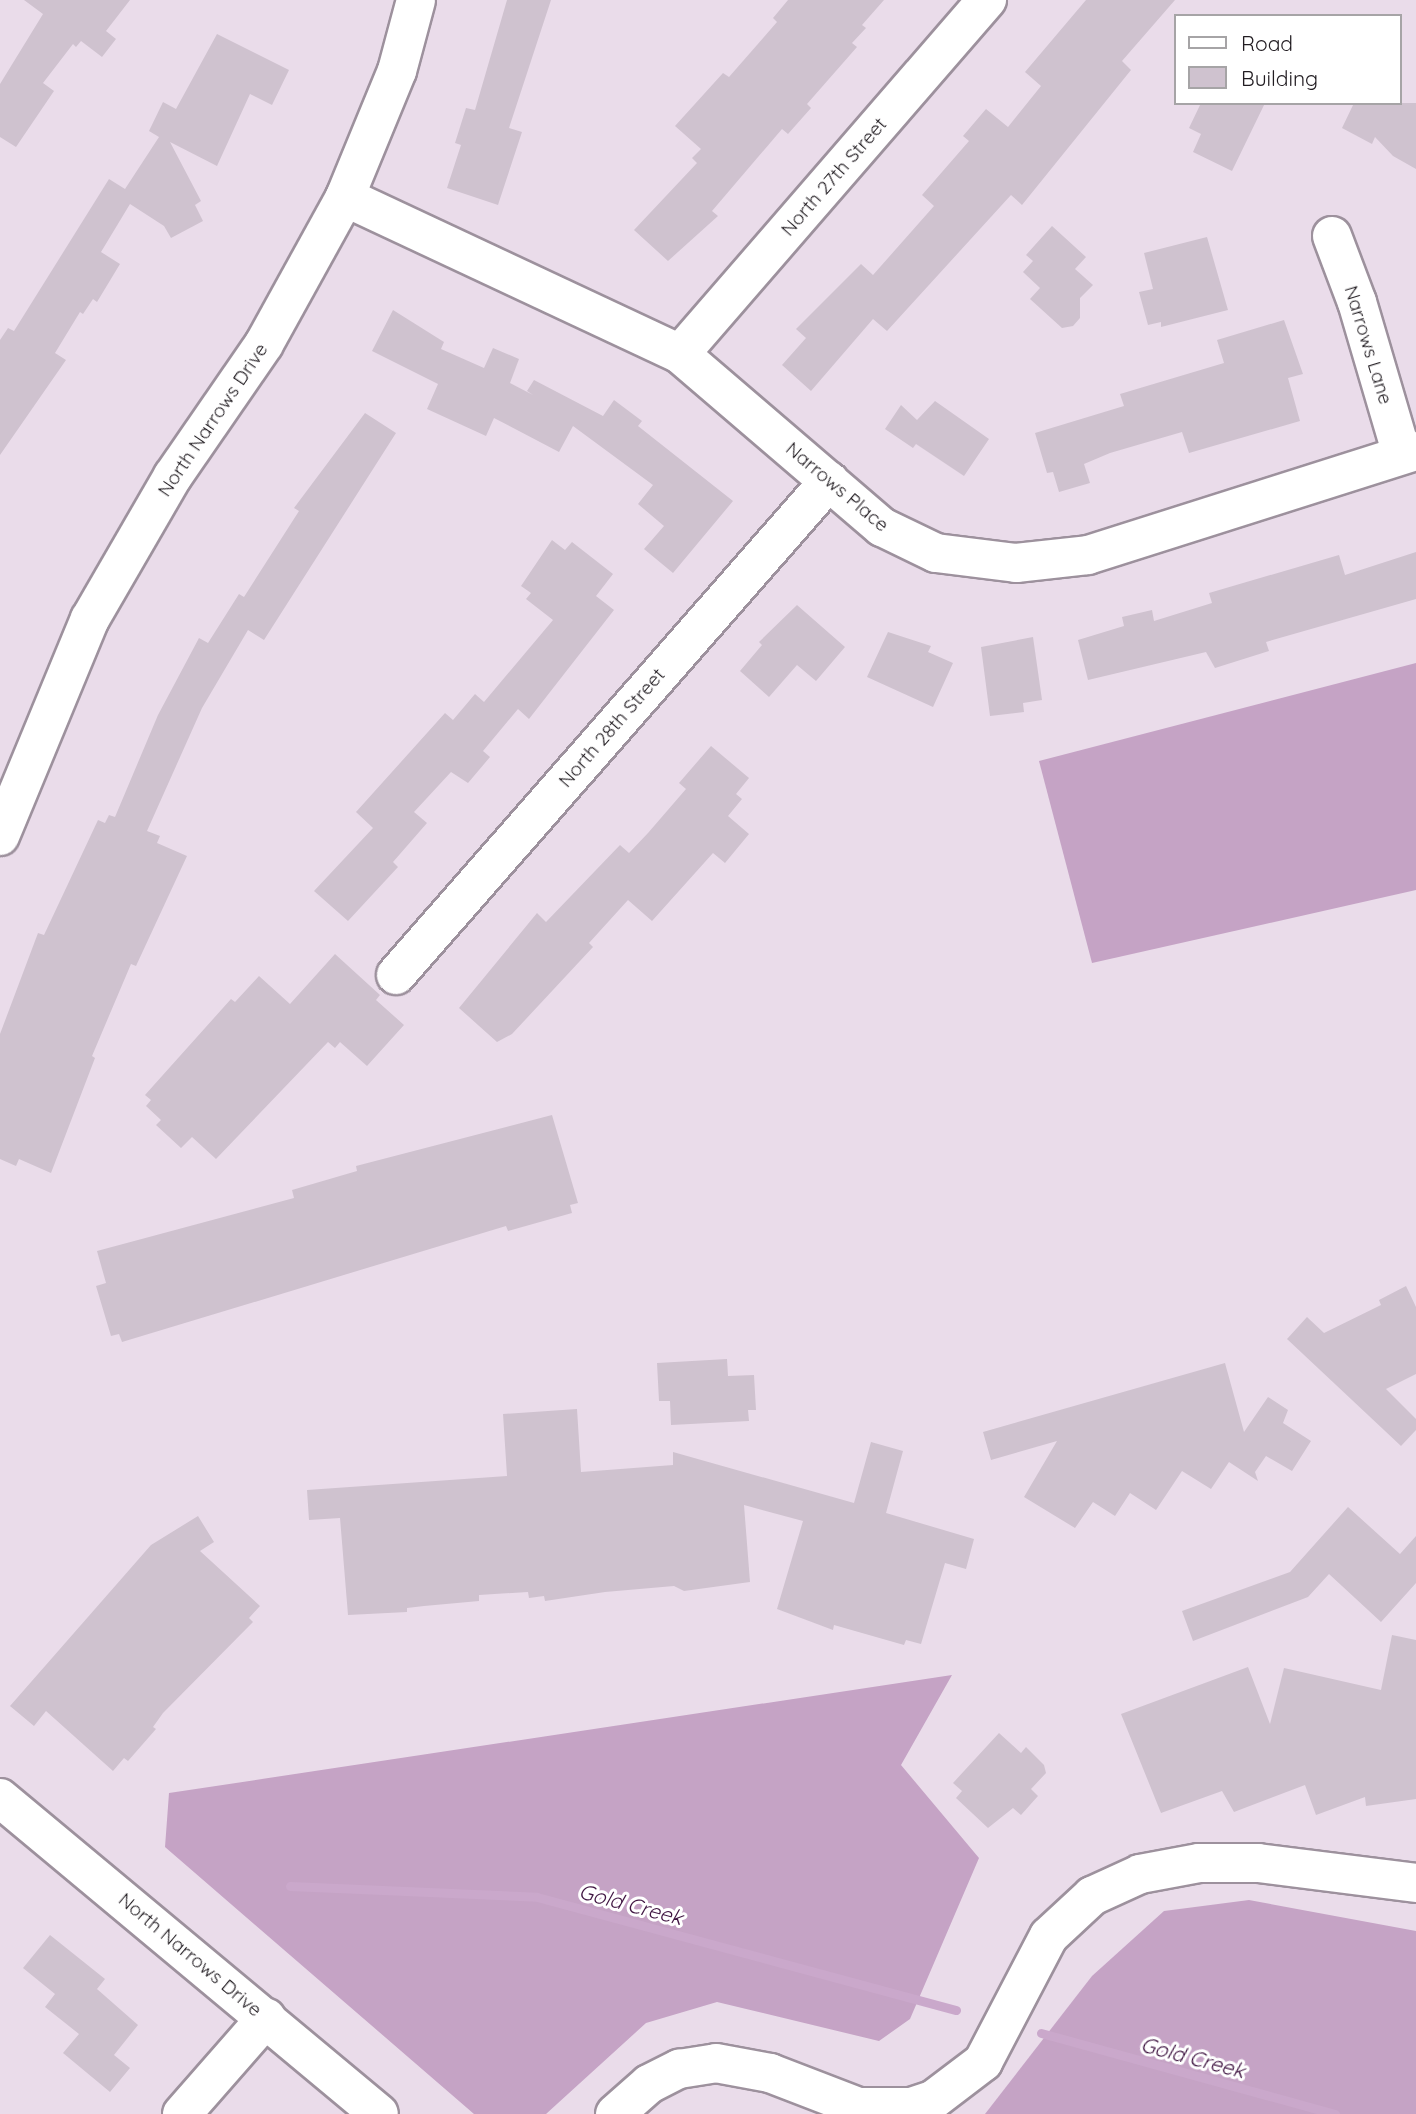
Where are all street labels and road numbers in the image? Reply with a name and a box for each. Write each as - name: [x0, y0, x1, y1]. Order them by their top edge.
- street label: North 27th Street: [776, 113, 892, 241]
- street label: Narrows Lane: [1339, 283, 1397, 407]
- street label: North Narrows Drive: [153, 339, 273, 501]
- street label: Narrows Place: [781, 437, 893, 537]
- street label: North 28th Street: [554, 664, 670, 792]
- street label: North Narrows Drive: [114, 1888, 266, 2022]

